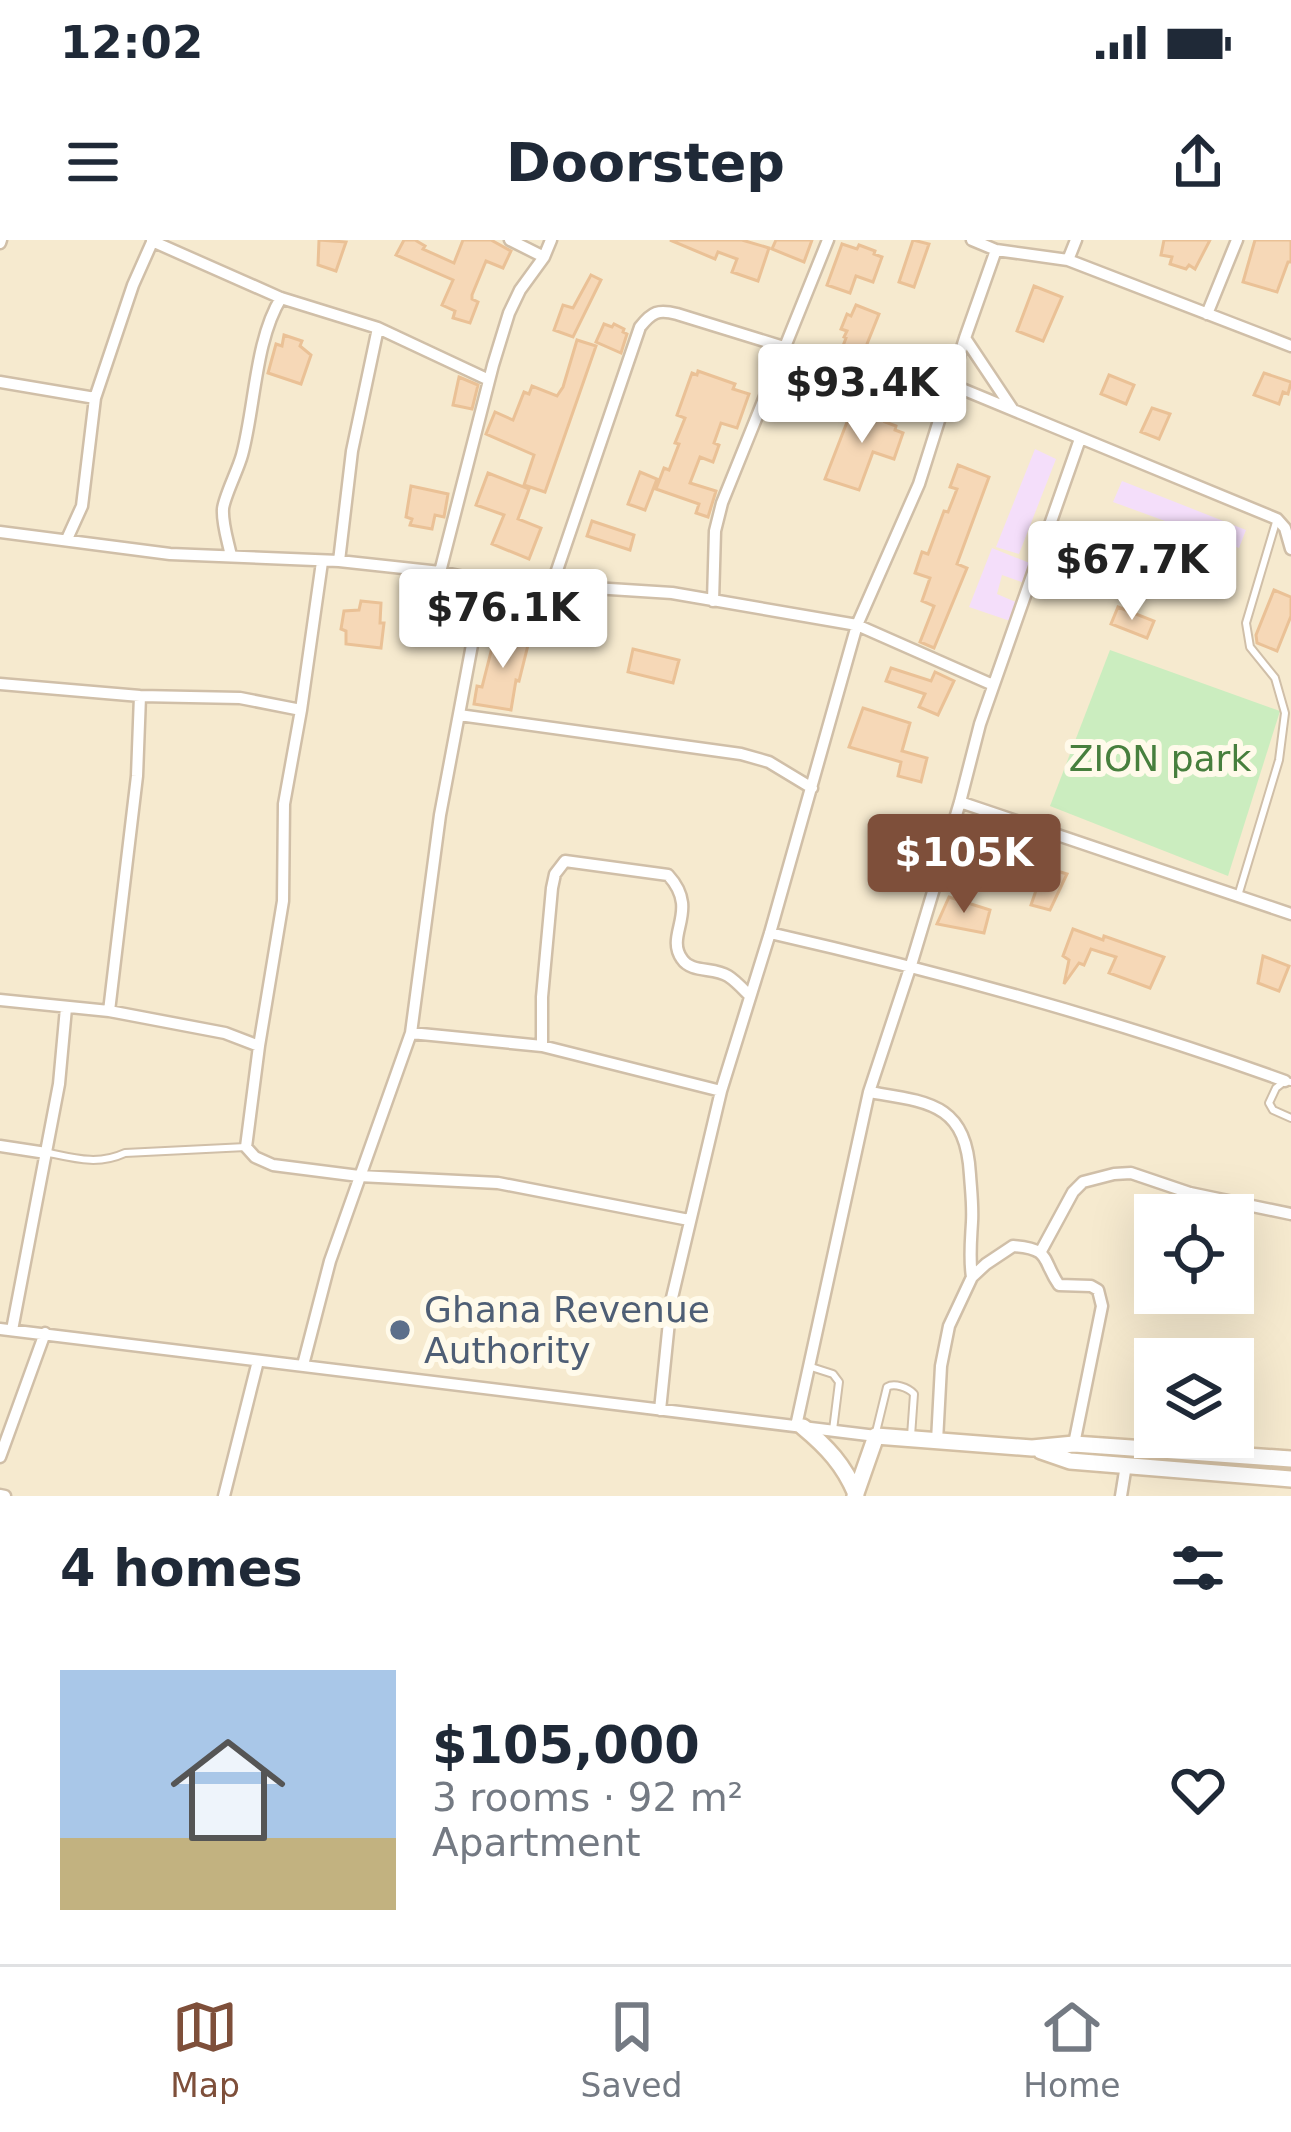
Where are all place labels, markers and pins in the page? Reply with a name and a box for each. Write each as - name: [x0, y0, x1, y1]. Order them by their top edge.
- pin: $93.4K: [764, 344, 960, 446]
- pin: $67.7K: [1034, 521, 1230, 623]
- pin: $76.1K: [405, 569, 601, 671]
- pin: $105K: [880, 814, 1048, 916]
- place label: Ghana Revenue Authority: [424, 1289, 710, 1371]
- marker: Ghana Revenue Authority: [387, 1317, 413, 1343]

